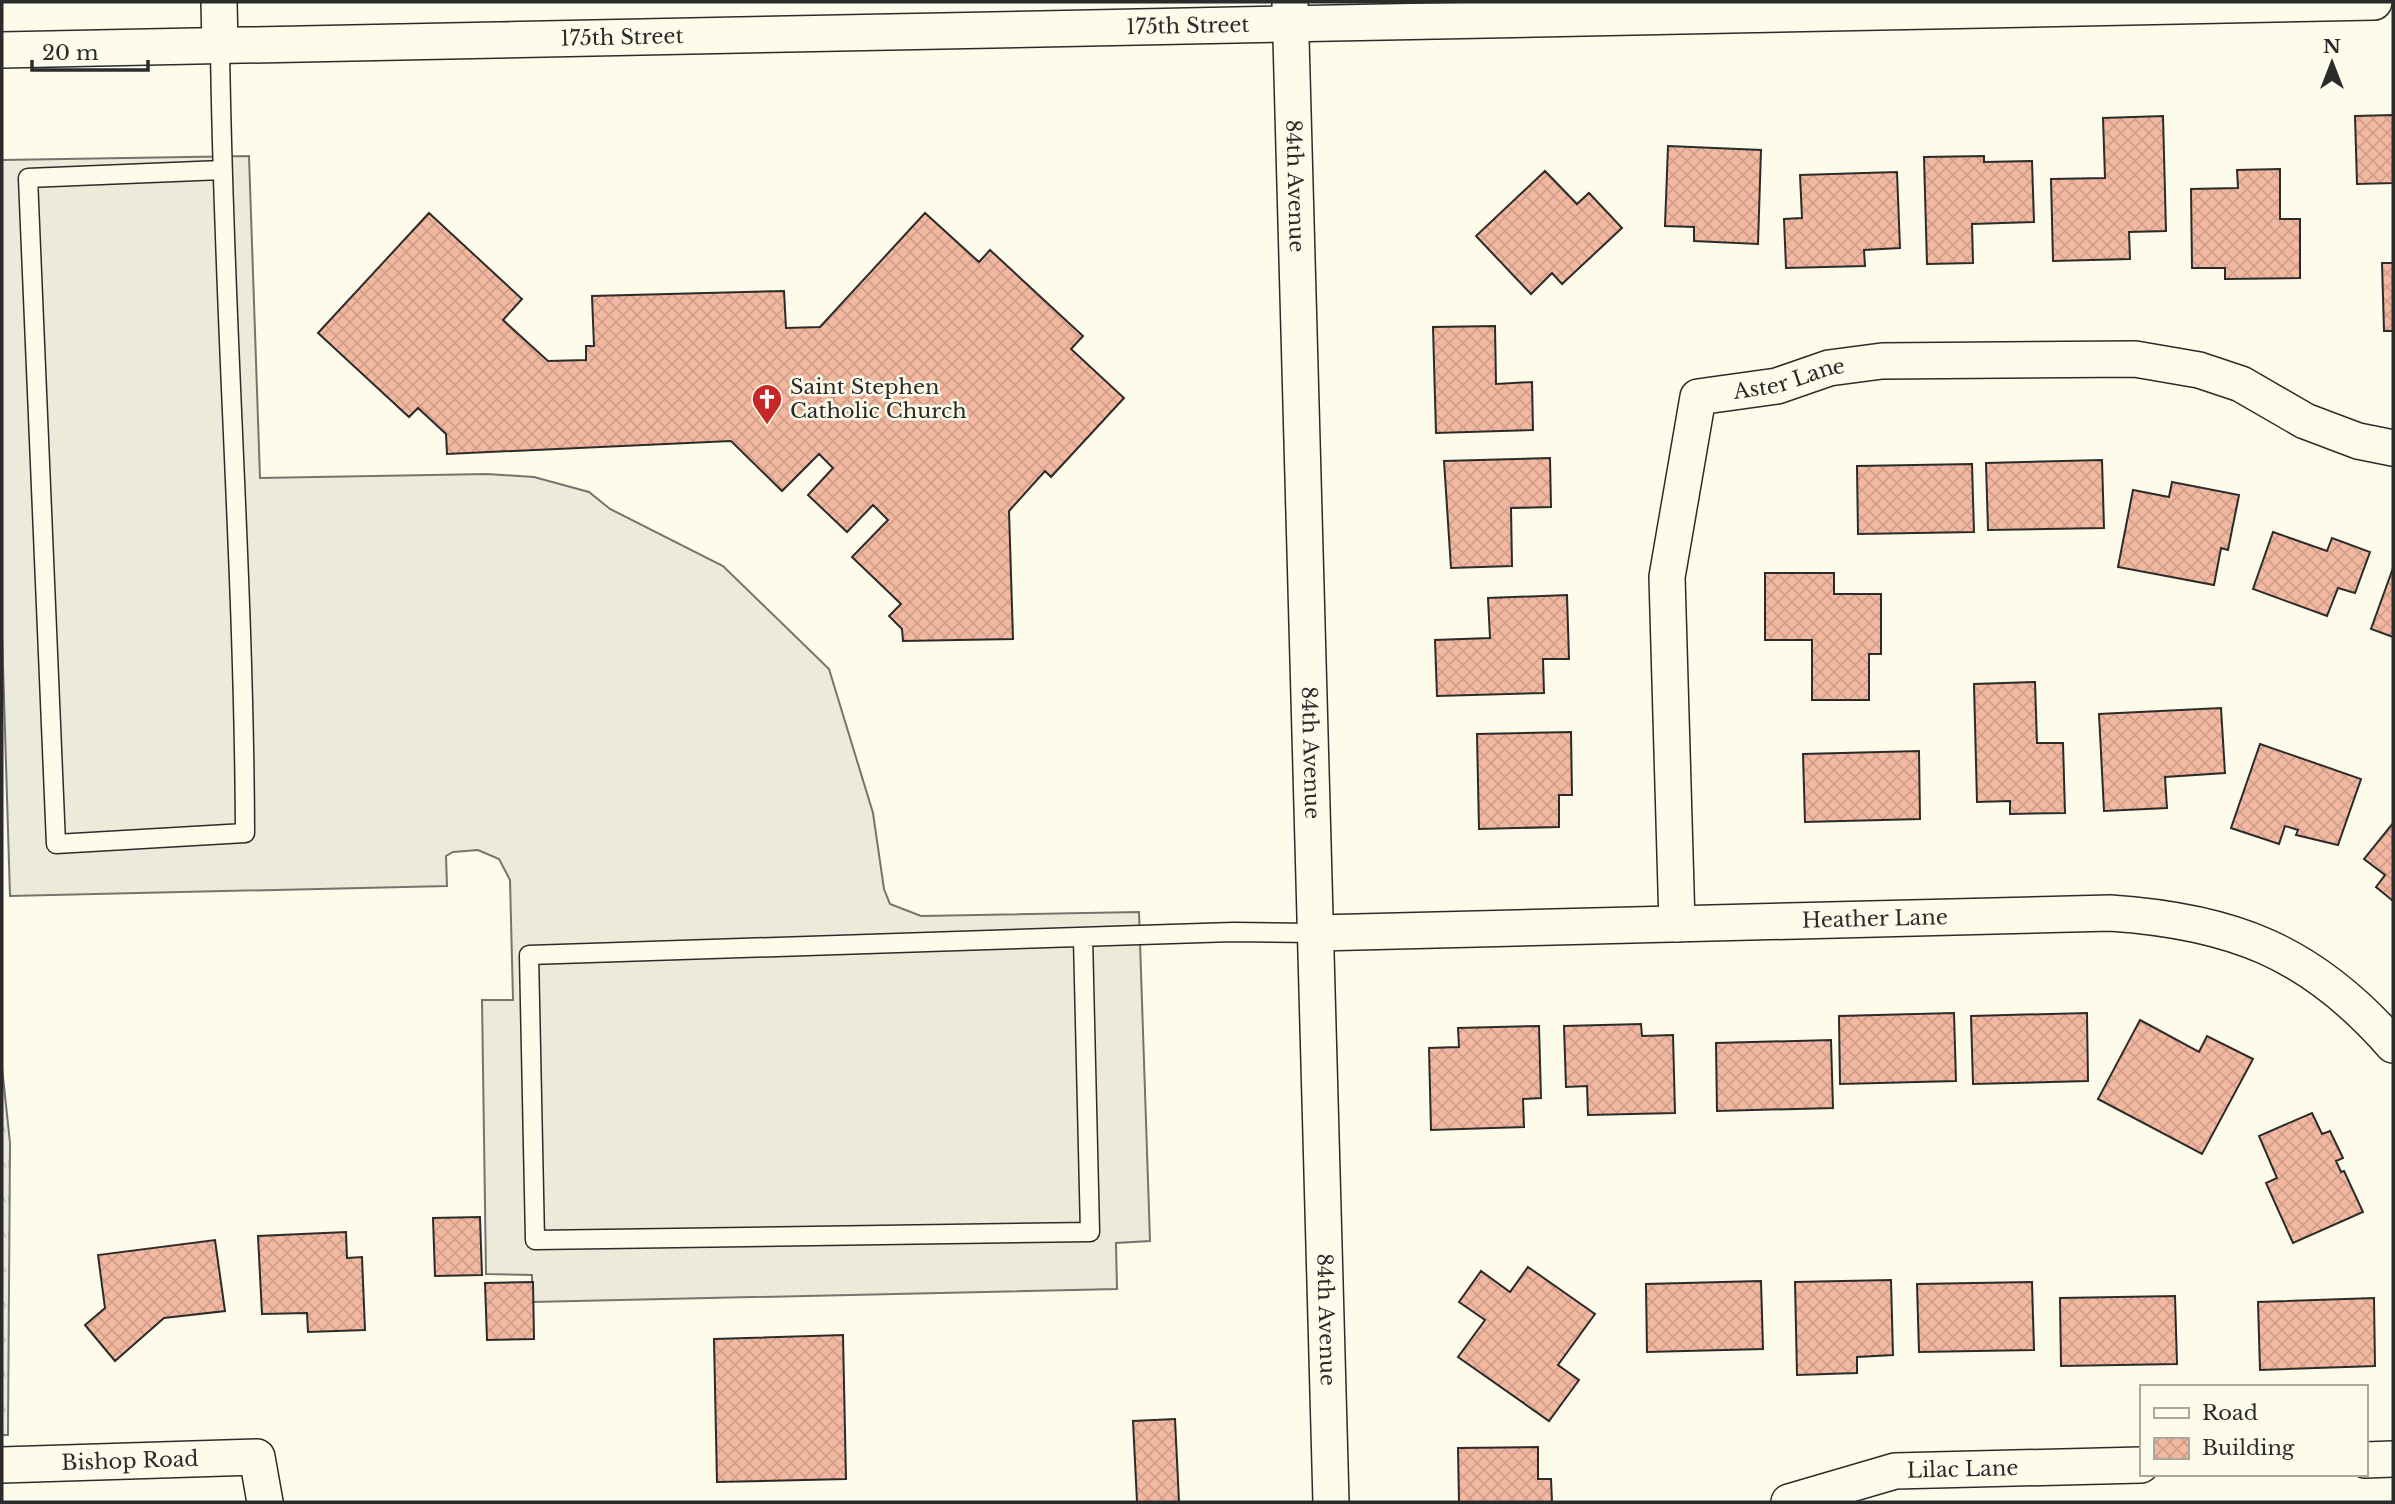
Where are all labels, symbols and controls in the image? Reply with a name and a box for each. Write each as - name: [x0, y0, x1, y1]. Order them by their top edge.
- street label: 175th Street: [1126, 12, 1250, 40]
- street label: 175th Street: [560, 23, 684, 52]
- scale bar: [32, 28, 147, 72]
- north arrow: [2297, 28, 2367, 98]
- text: N: [2323, 35, 2341, 58]
- text: 20 m: [42, 40, 99, 66]
- street label: 84th Avenue: [1280, 119, 1310, 253]
- street label: Aster Lane: [1731, 353, 1846, 405]
- place label: Saint Stephen Catholic Church: [790, 374, 967, 424]
- church icon: Saint Stephen Catholic Church: [750, 382, 784, 426]
- street label: 84th Avenue: [1296, 686, 1325, 819]
- street label: Heather Lane: [1802, 904, 1948, 934]
- street label: 84th Avenue: [1311, 1253, 1341, 1386]
- legend: [2140, 1385, 2367, 1476]
- text: Road: [2202, 1400, 2258, 1426]
- text: Building: [2202, 1435, 2295, 1461]
- street label: Bishop Road: [61, 1446, 199, 1476]
- street label: Lilac Lane: [1906, 1455, 2019, 1484]

